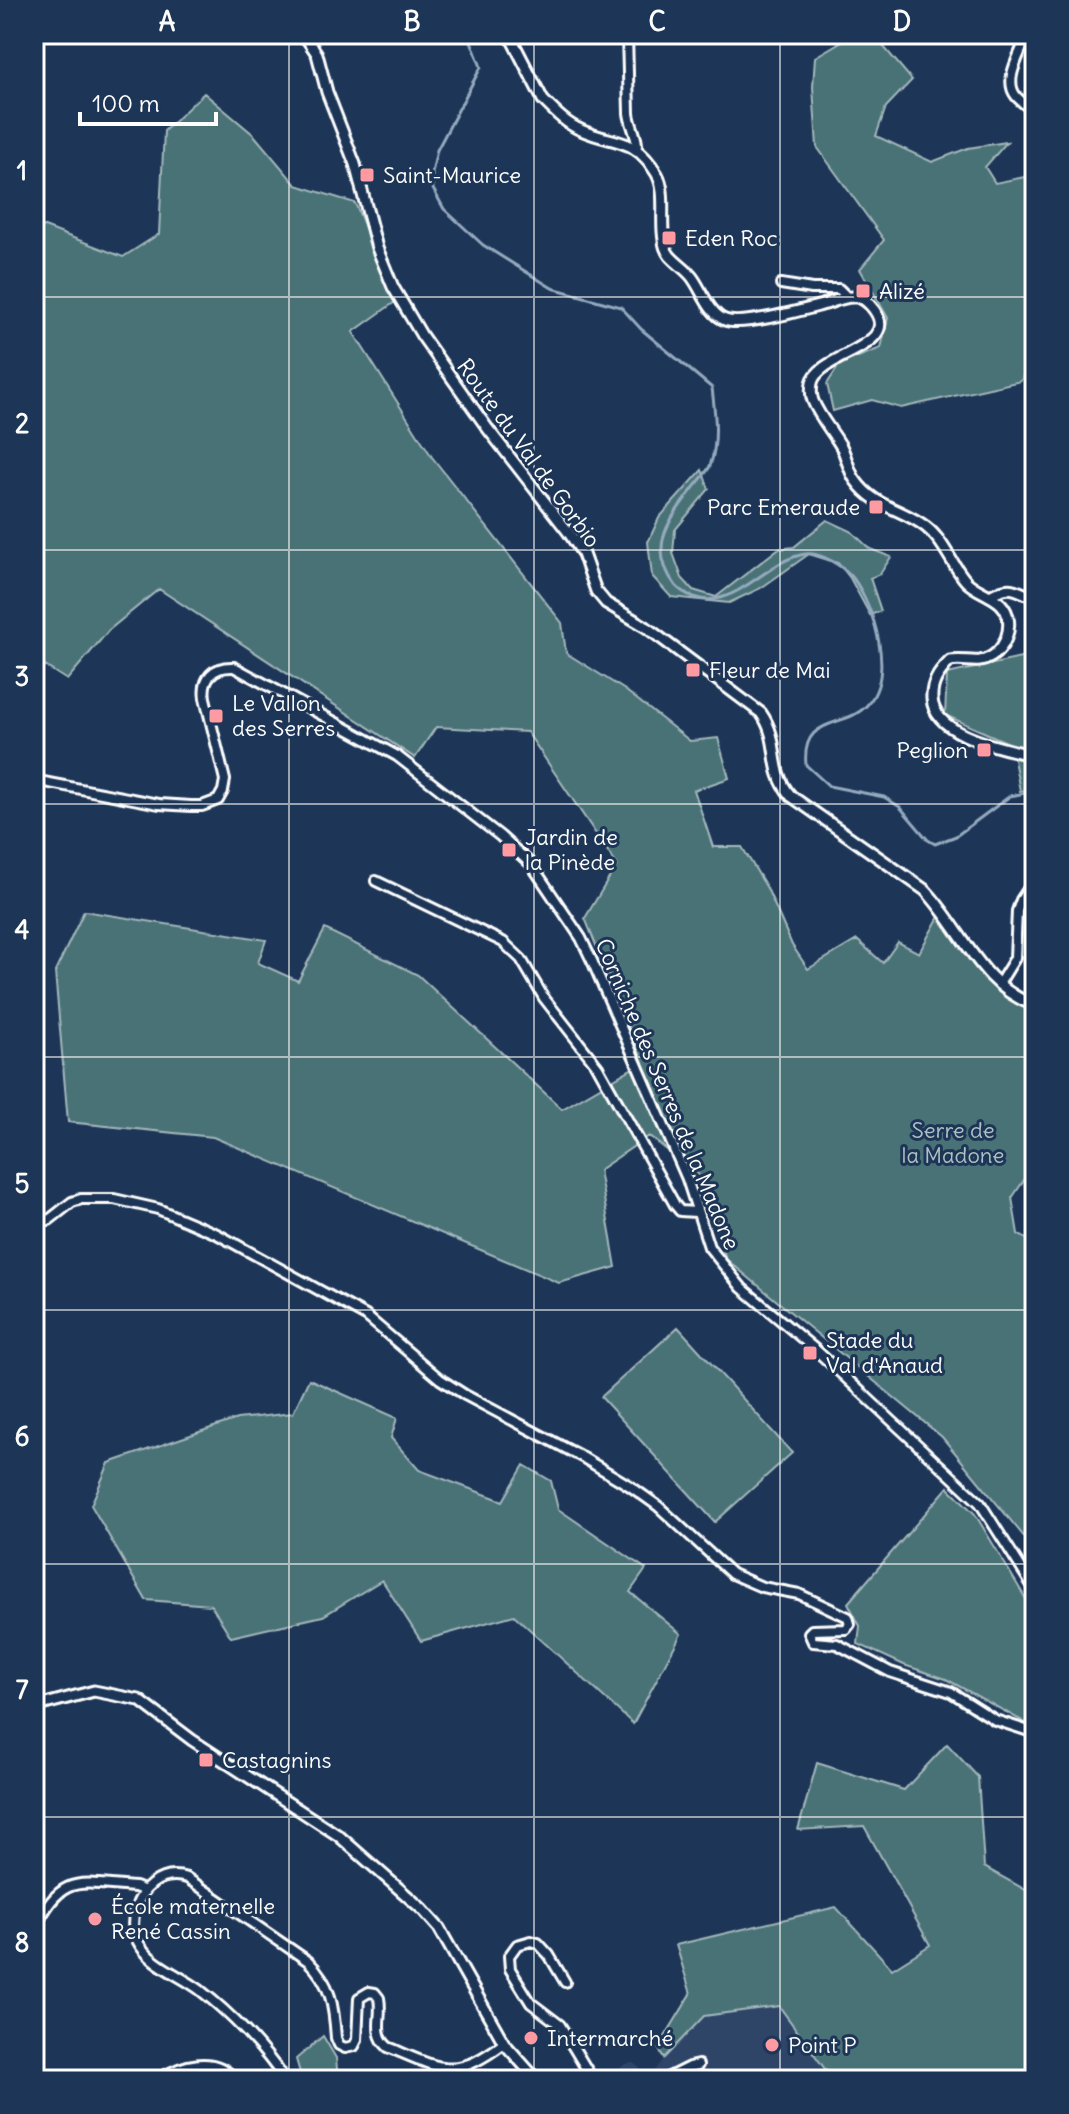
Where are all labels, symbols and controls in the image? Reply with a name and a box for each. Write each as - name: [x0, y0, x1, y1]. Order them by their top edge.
- text: A: [159, 5, 176, 38]
- text: B: [403, 5, 421, 38]
- text: C: [648, 5, 666, 38]
- text: D: [893, 5, 911, 38]
- scale bar: [80, 76, 216, 126]
- text: 100 m: [92, 88, 160, 118]
- text: 1: [17, 154, 27, 187]
- place label: Saint-Maurice: [383, 161, 521, 189]
- marker: Saint-Maurice: [358, 166, 376, 184]
- place label: Eden Roc: [685, 224, 778, 252]
- marker: Eden Roc: [660, 229, 678, 247]
- place label: Alizé: [879, 277, 925, 305]
- marker: Alizé: [854, 282, 872, 300]
- street label: Route du Val de Gorbio: [451, 353, 607, 553]
- text: 2: [15, 407, 29, 440]
- place label: Parc Emeraude: [707, 493, 860, 521]
- marker: Parc Emeraude: [867, 498, 885, 516]
- place label: Fleur de Mai: [709, 656, 830, 684]
- text: 3: [15, 660, 29, 693]
- marker: Fleur de Mai: [684, 661, 702, 679]
- place label: Le Vallon des Serres: [232, 689, 335, 742]
- marker: Le Vallon des Serres: [207, 707, 225, 725]
- place label: Peglion: [897, 736, 968, 764]
- marker: Peglion: [975, 741, 993, 759]
- place label: Jardin de la Pinède: [525, 823, 618, 876]
- marker: Jardin de la Pinède: [500, 841, 518, 859]
- text: 4: [14, 913, 30, 946]
- street label: Corniche des Serres de la Madone: [590, 934, 746, 1254]
- park label: Serre de la Madone: [902, 1116, 1004, 1169]
- text: 5: [15, 1167, 30, 1200]
- place label: Stade du Val d'Anaud: [826, 1326, 943, 1379]
- marker: Stade du Val d'Anaud: [801, 1344, 819, 1362]
- text: 6: [14, 1420, 30, 1453]
- text: 7: [16, 1673, 29, 1706]
- place label: Castagnins: [222, 1746, 331, 1774]
- marker: Castagnins: [197, 1751, 215, 1769]
- place label: École maternelle René Cassin: [111, 1892, 275, 1945]
- marker: École maternelle René Cassin: [86, 1910, 104, 1928]
- text: 8: [15, 1926, 29, 1959]
- place label: Intermarché: [547, 2024, 673, 2052]
- marker: Intermarché: [522, 2029, 540, 2047]
- place label: Point P: [788, 2031, 856, 2059]
- marker: Point P: [763, 2036, 781, 2054]

